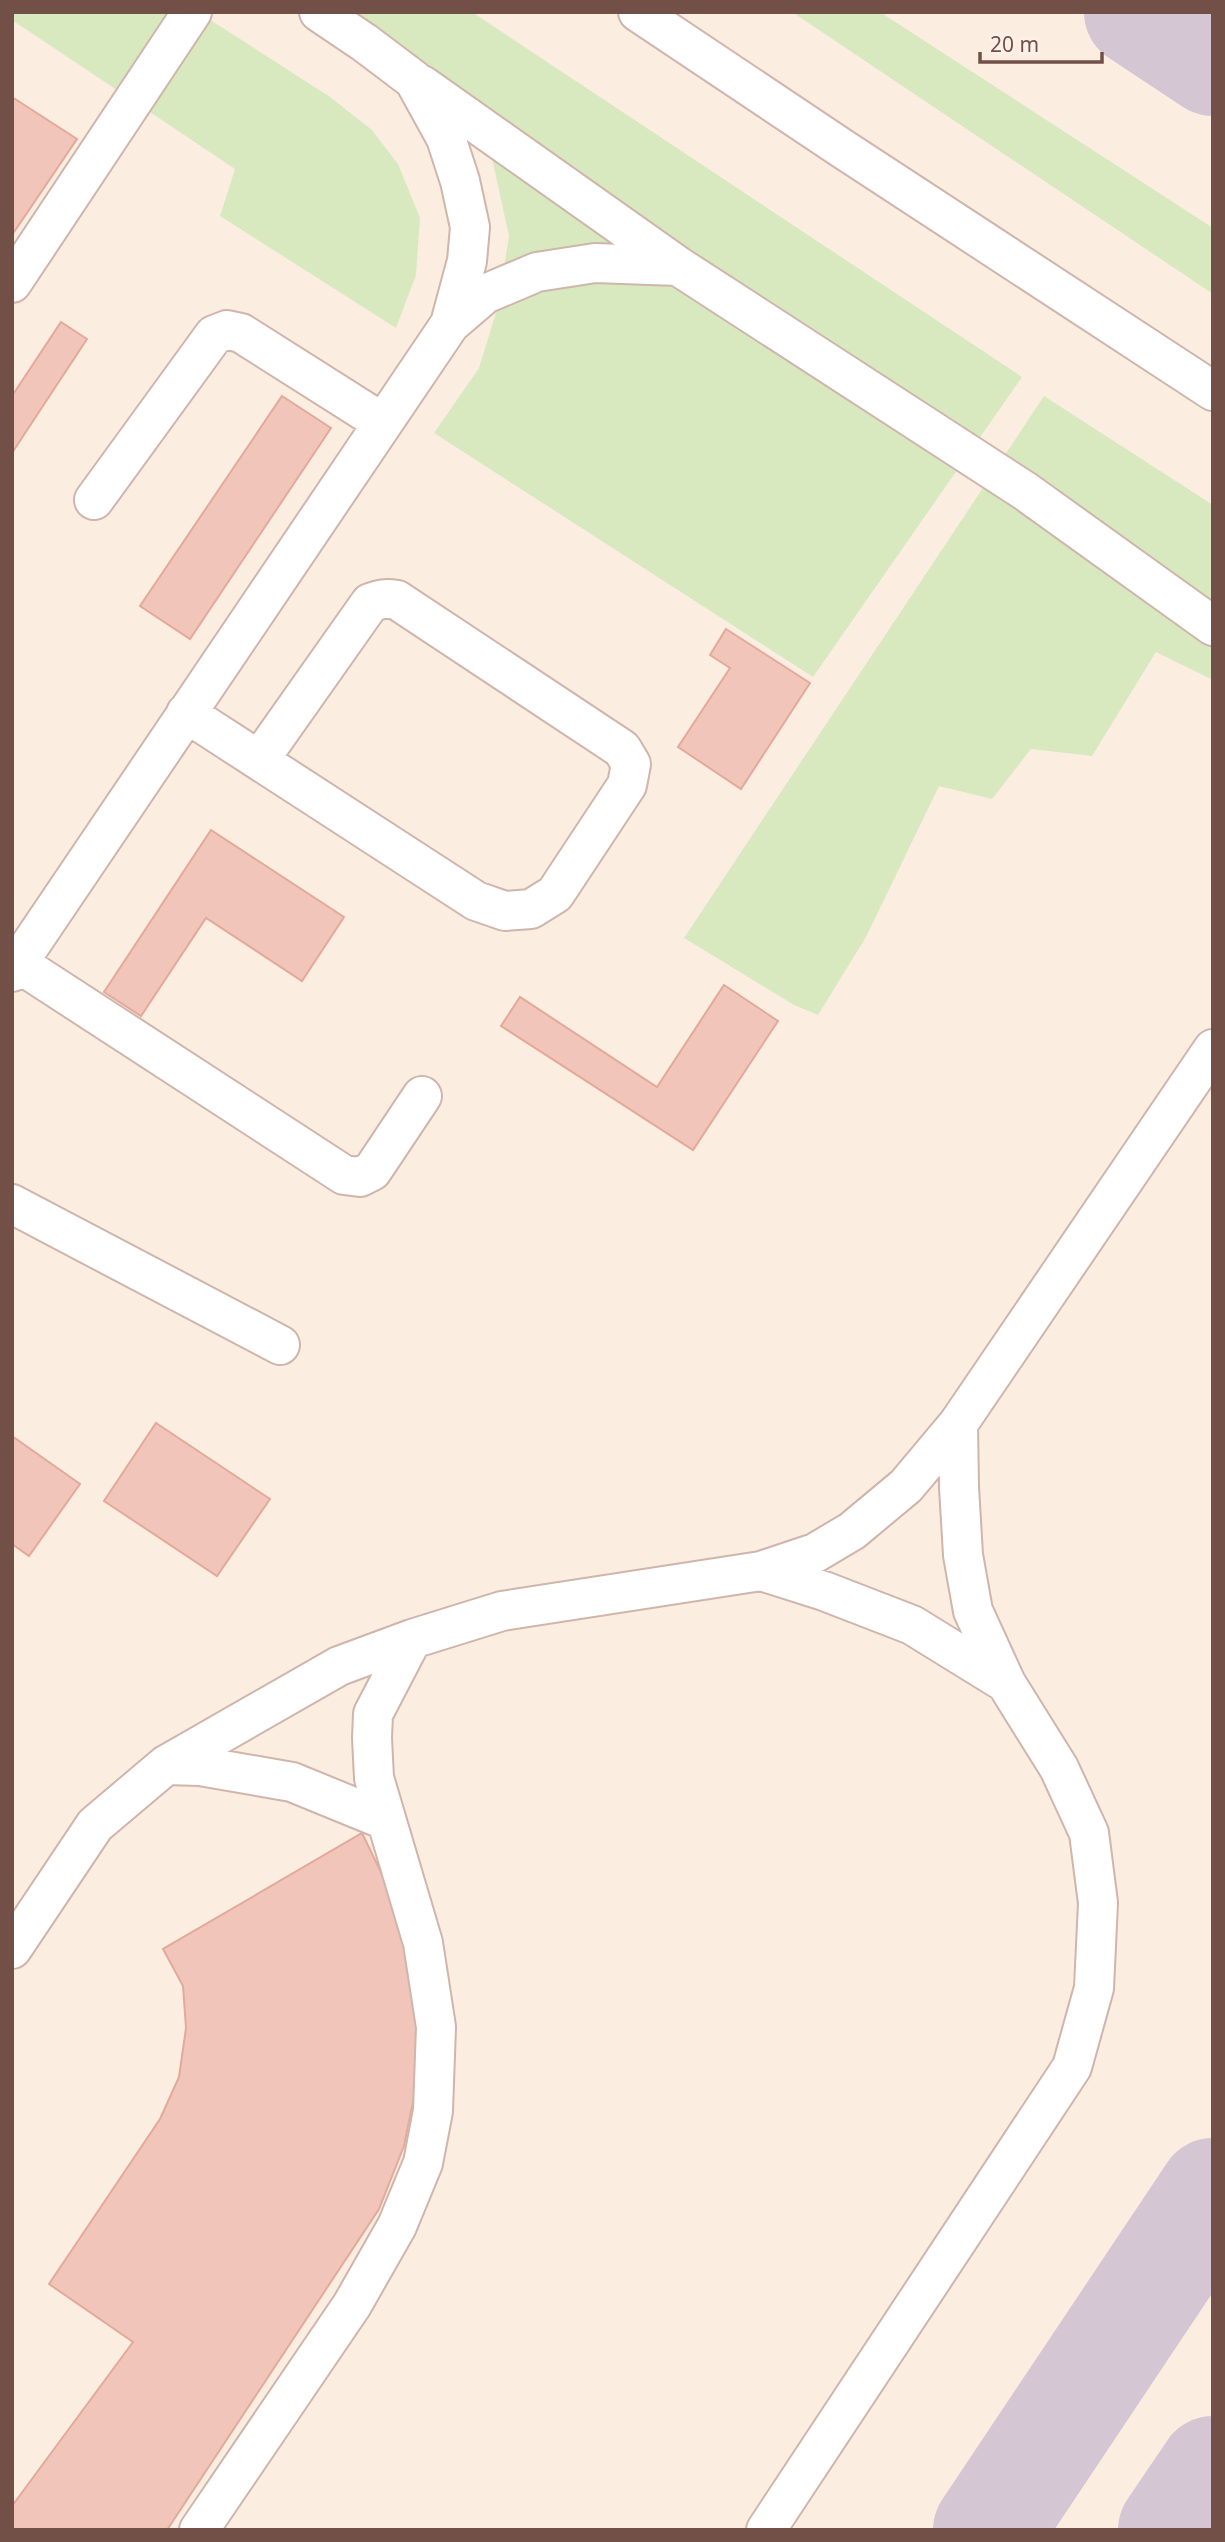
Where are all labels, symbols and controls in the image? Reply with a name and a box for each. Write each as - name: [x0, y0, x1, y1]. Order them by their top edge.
- scale bar: [980, 21, 1102, 65]
- text: 20 m: [990, 30, 1039, 58]

